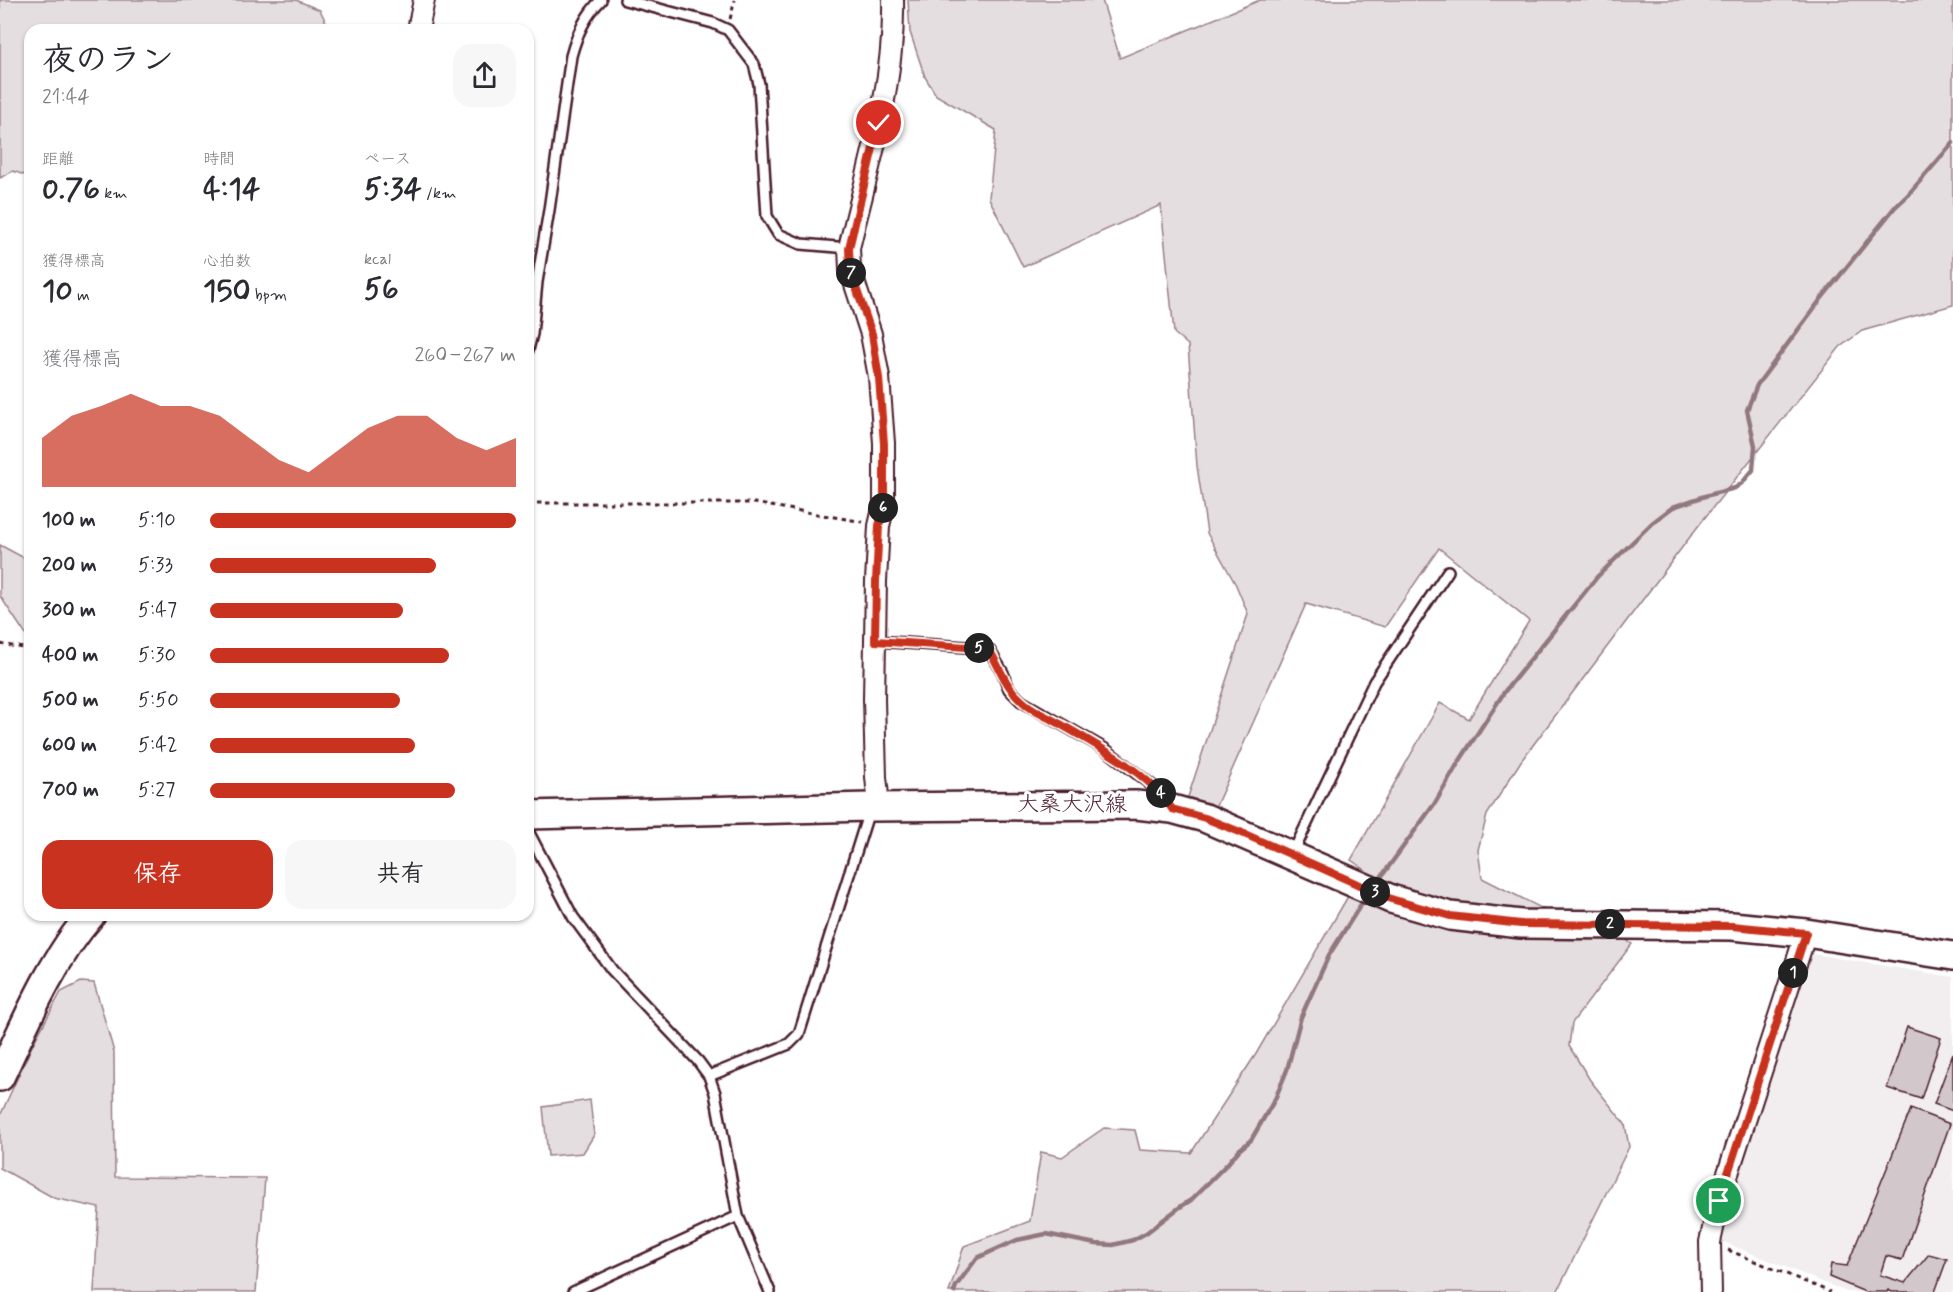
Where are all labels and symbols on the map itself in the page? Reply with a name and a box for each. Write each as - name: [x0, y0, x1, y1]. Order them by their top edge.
- pin: [853, 97, 904, 148]
- pin: 7: [836, 258, 866, 288]
- pin: 6: [868, 493, 898, 523]
- pin: 5: [964, 633, 994, 663]
- pin: 4: [1146, 778, 1176, 808]
- street label: 大桑大沢線: [1017, 791, 1127, 819]
- pin: 3: [1360, 877, 1390, 907]
- pin: 2: [1595, 909, 1625, 939]
- pin: 1: [1778, 958, 1808, 988]
- pin: [1693, 1175, 1744, 1226]

